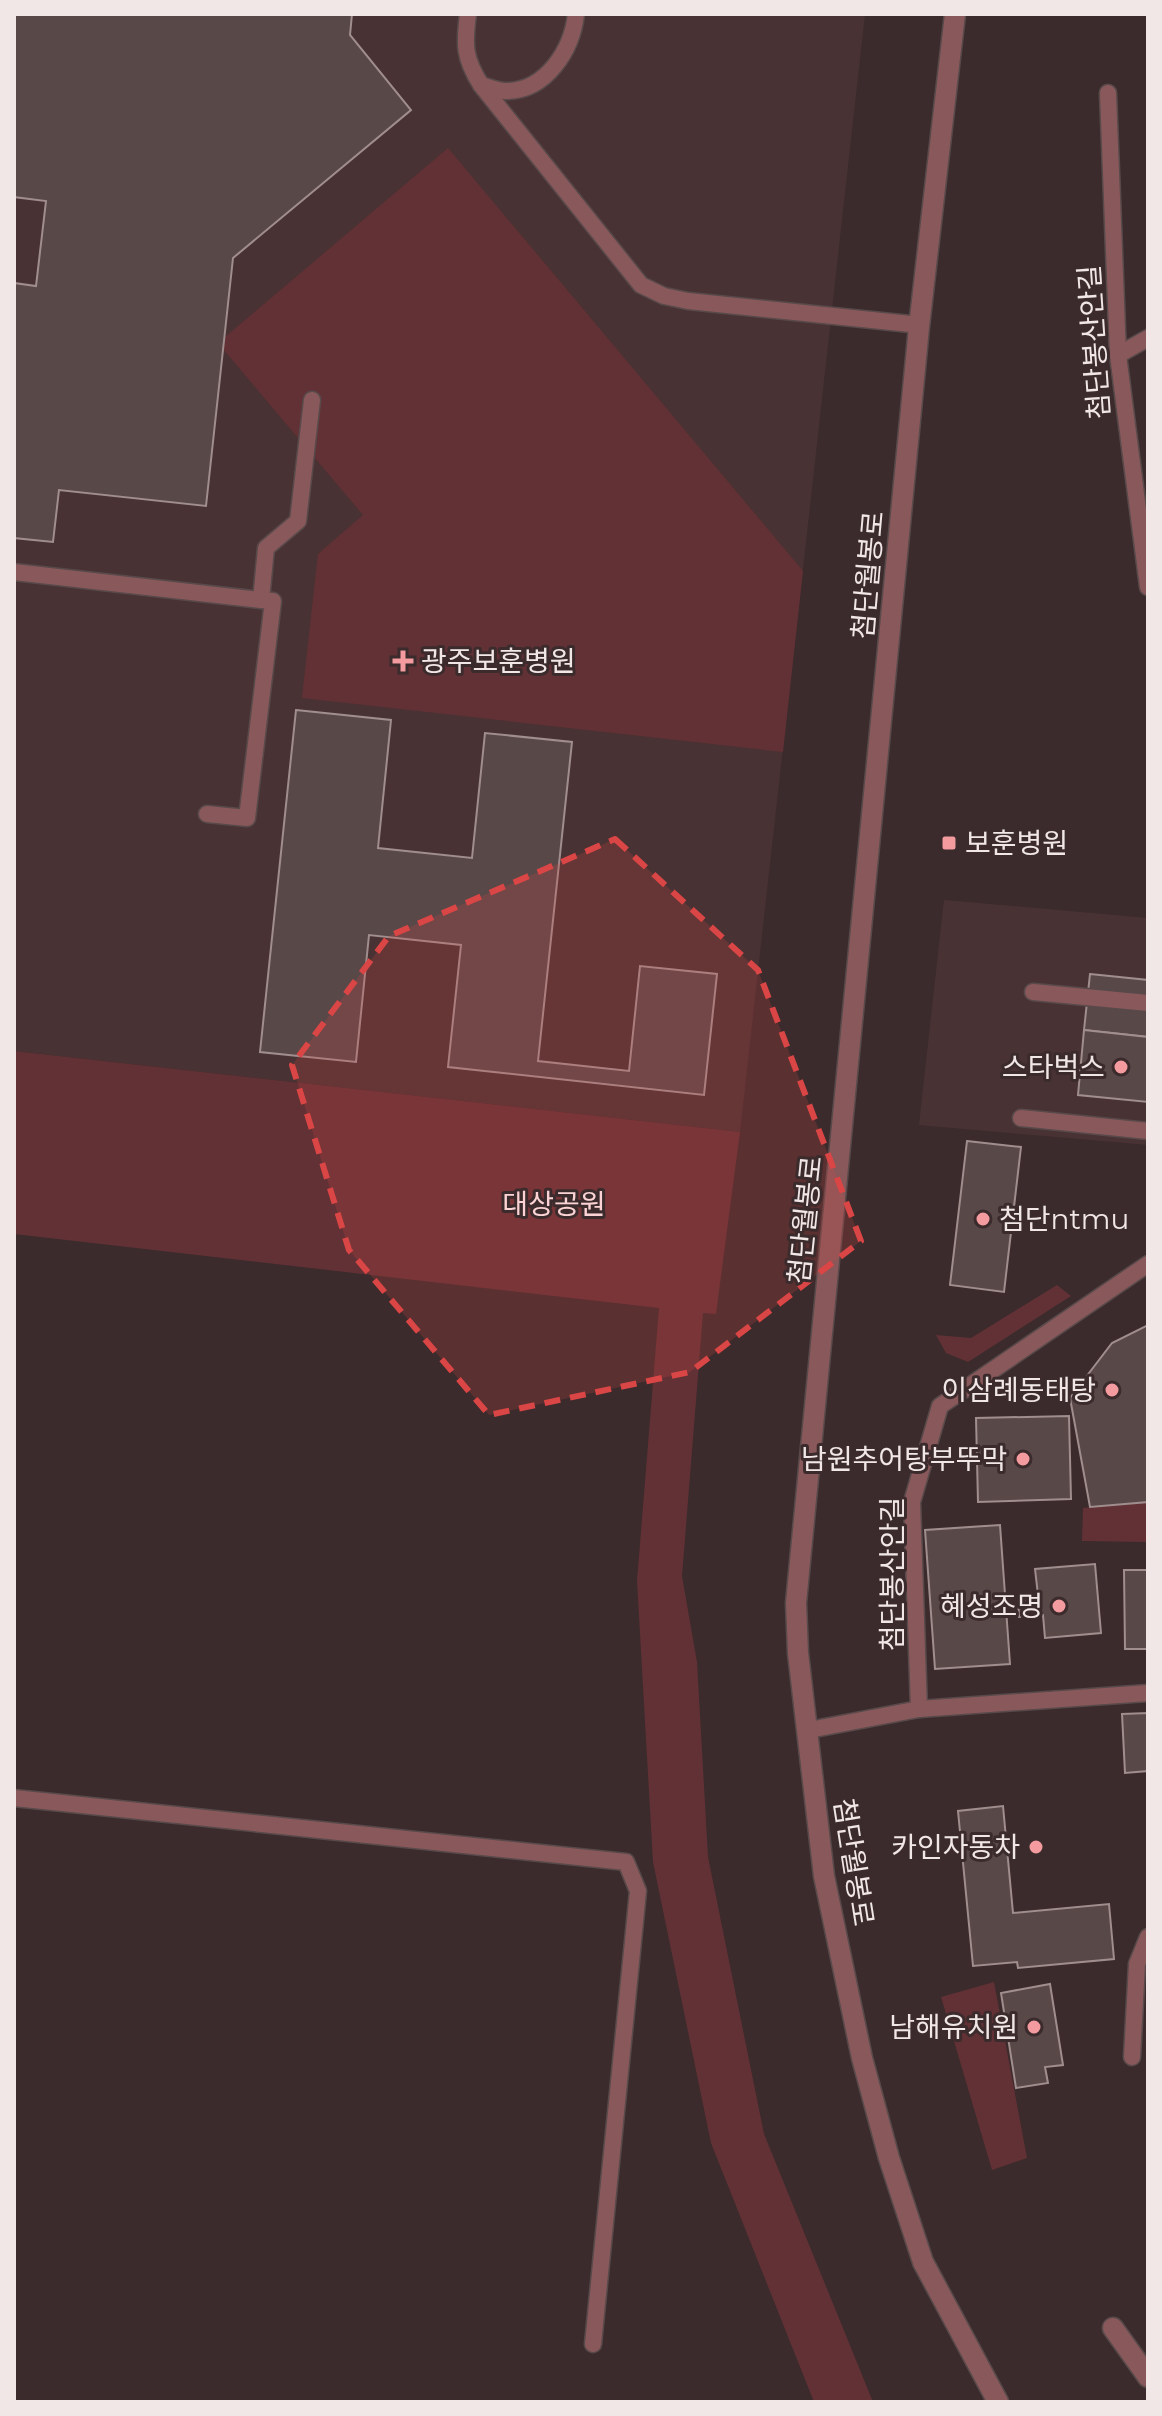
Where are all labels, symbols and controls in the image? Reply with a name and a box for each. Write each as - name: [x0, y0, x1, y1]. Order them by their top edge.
- street label: 첨단봉산안길: [1072, 264, 1116, 420]
- street label: 첨단월봉로: [845, 509, 891, 641]
- place label: 광주보훈병원: [421, 644, 576, 678]
- marker: 광주보훈병원: [392, 650, 414, 672]
- place label: 보훈병원: [965, 826, 1068, 860]
- marker: 보훈병원: [940, 834, 958, 852]
- place label: 스타벅스: [1002, 1050, 1105, 1084]
- marker: 스타벅스: [1112, 1058, 1130, 1076]
- street label: 첨단월봉로: [781, 1154, 829, 1286]
- park label: 대상공원: [502, 1187, 606, 1221]
- place label: 첨단ntmu: [999, 1202, 1129, 1236]
- marker: 첨단ntmu: [974, 1210, 992, 1228]
- place label: 이삼례동태탕: [941, 1373, 1096, 1407]
- marker: 이삼례동태탕: [1103, 1381, 1121, 1399]
- place label: 남원추어탕부뚜막: [801, 1442, 1007, 1476]
- marker: 남원추어탕부뚜막: [1014, 1450, 1032, 1468]
- street label: 첨단봉산안길: [875, 1497, 909, 1651]
- place label: 혜성조명: [940, 1589, 1043, 1623]
- marker: 혜성조명: [1050, 1597, 1068, 1615]
- street label: 첨단월봉로: [827, 1796, 881, 1928]
- place label: 카인자동차: [891, 1830, 1020, 1864]
- marker: 카인자동차: [1027, 1838, 1045, 1856]
- place label: 남해유치원: [889, 2010, 1018, 2044]
- marker: 남해유치원: [1025, 2018, 1043, 2036]

